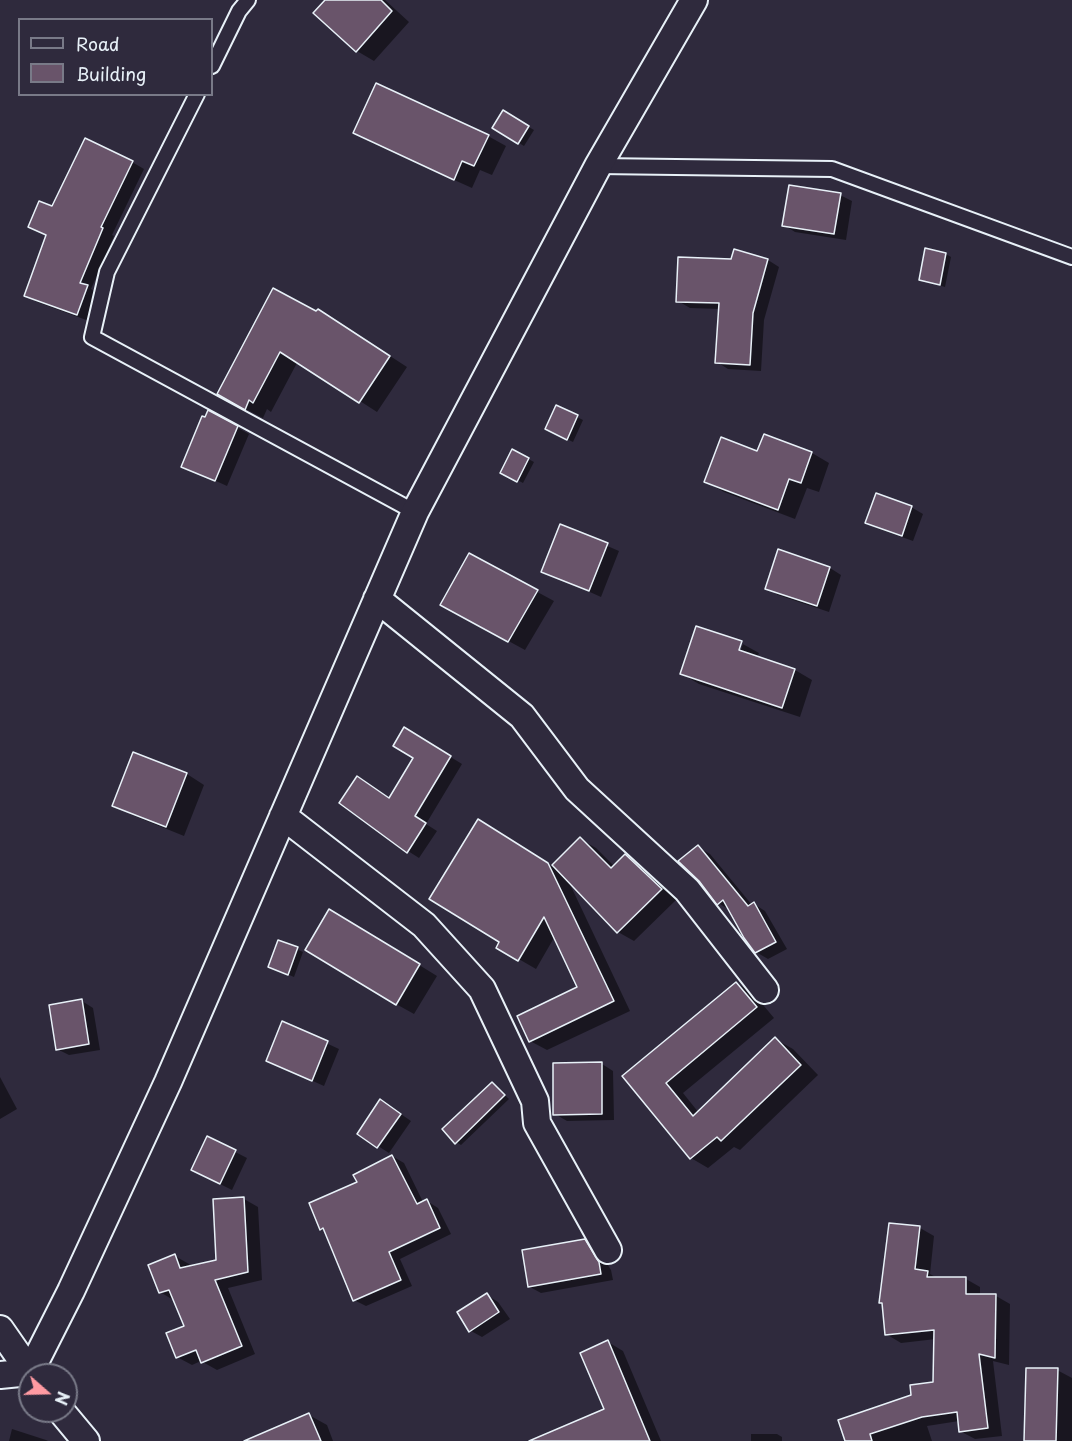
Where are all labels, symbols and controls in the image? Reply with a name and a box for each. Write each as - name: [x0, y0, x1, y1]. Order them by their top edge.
- legend: [18, 18, 213, 96]
- text: Road: [76, 30, 120, 57]
- text: Building: [76, 60, 146, 87]
- north arrow: [18, 1363, 78, 1423]
- text: N: [50, 1388, 76, 1409]

